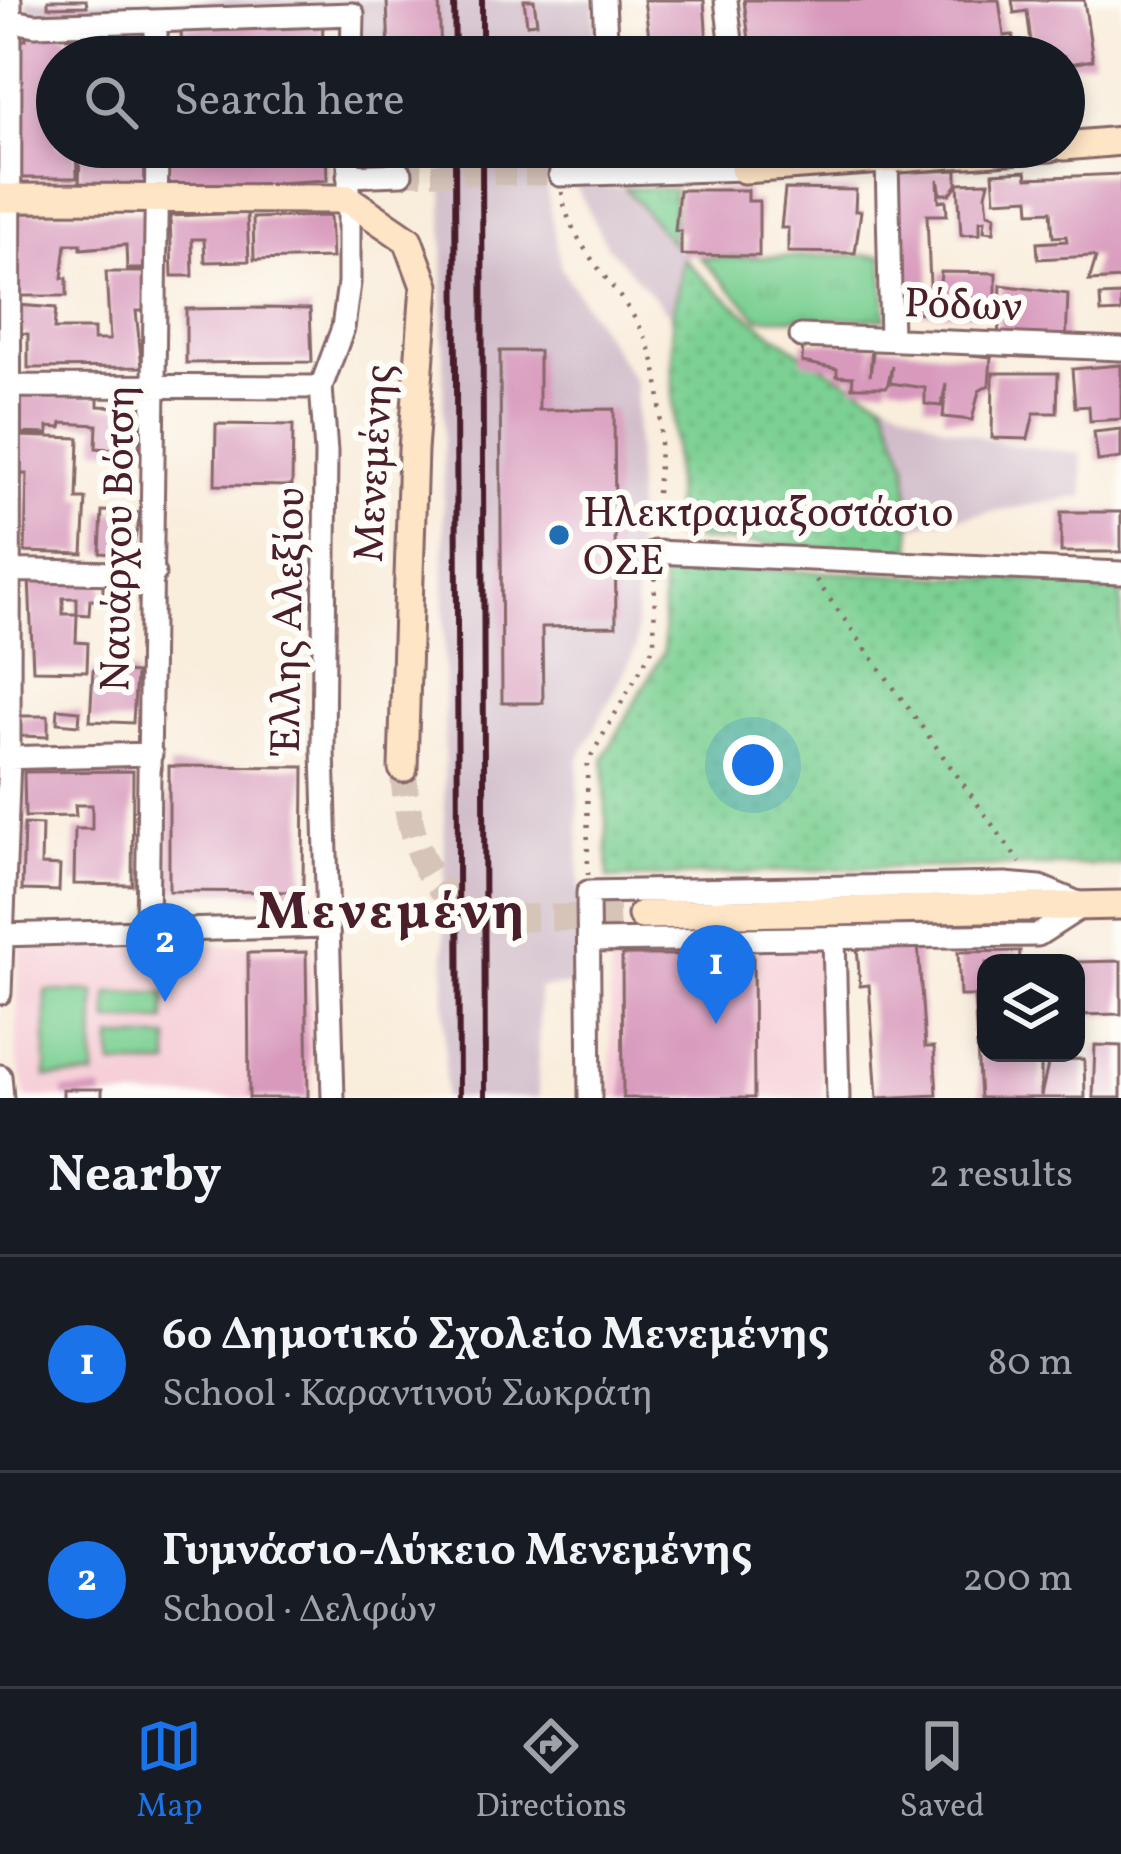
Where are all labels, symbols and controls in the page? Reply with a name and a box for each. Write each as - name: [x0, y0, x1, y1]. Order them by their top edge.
- search box: [36, 36, 1085, 168]
- icon: search: [78, 69, 144, 135]
- text: Search here: [174, 71, 405, 134]
- street label: Ρόδων: [903, 276, 1023, 339]
- street label: Μενεμένης: [342, 363, 411, 564]
- street label: Ναυάρχου Βότση: [88, 384, 153, 692]
- place label: Ηλεκτραμαξοστάσιο ΟΣΕ: [583, 486, 954, 593]
- street label: Έλλης Αλεξίου: [259, 487, 322, 757]
- marker: Ηλεκτραμαξοστάσιο ΟΣΕ: [546, 522, 572, 548]
- your location: [723, 735, 783, 795]
- district label: Μενεμένη: [256, 877, 528, 952]
- pin: 2: [126, 903, 204, 1002]
- pin: 1: [677, 925, 755, 1024]
- map controls: [977, 954, 1085, 1062]
- button: layers: [977, 954, 1085, 1062]
- text: Nearby: [48, 1141, 222, 1212]
- text: 2 results: [929, 1149, 1073, 1203]
- text: 6ο Δημοτικό Σχολείο Μενεμένης: [162, 1305, 829, 1368]
- text: 1: [79, 1337, 95, 1391]
- text: 80 m: [987, 1337, 1073, 1391]
- text: School · Καραντινού Σωκράτη: [162, 1368, 653, 1422]
- text: Γυμνάσιο-Λύκειο Μενεμένης: [162, 1521, 752, 1584]
- text: 2: [77, 1553, 97, 1607]
- text: 200 m: [962, 1553, 1073, 1607]
- text: School · Δελφών: [162, 1584, 436, 1638]
- tab: Map: [136, 1713, 203, 1831]
- tab: Directions: [475, 1713, 627, 1831]
- tab: Saved: [900, 1713, 985, 1831]

